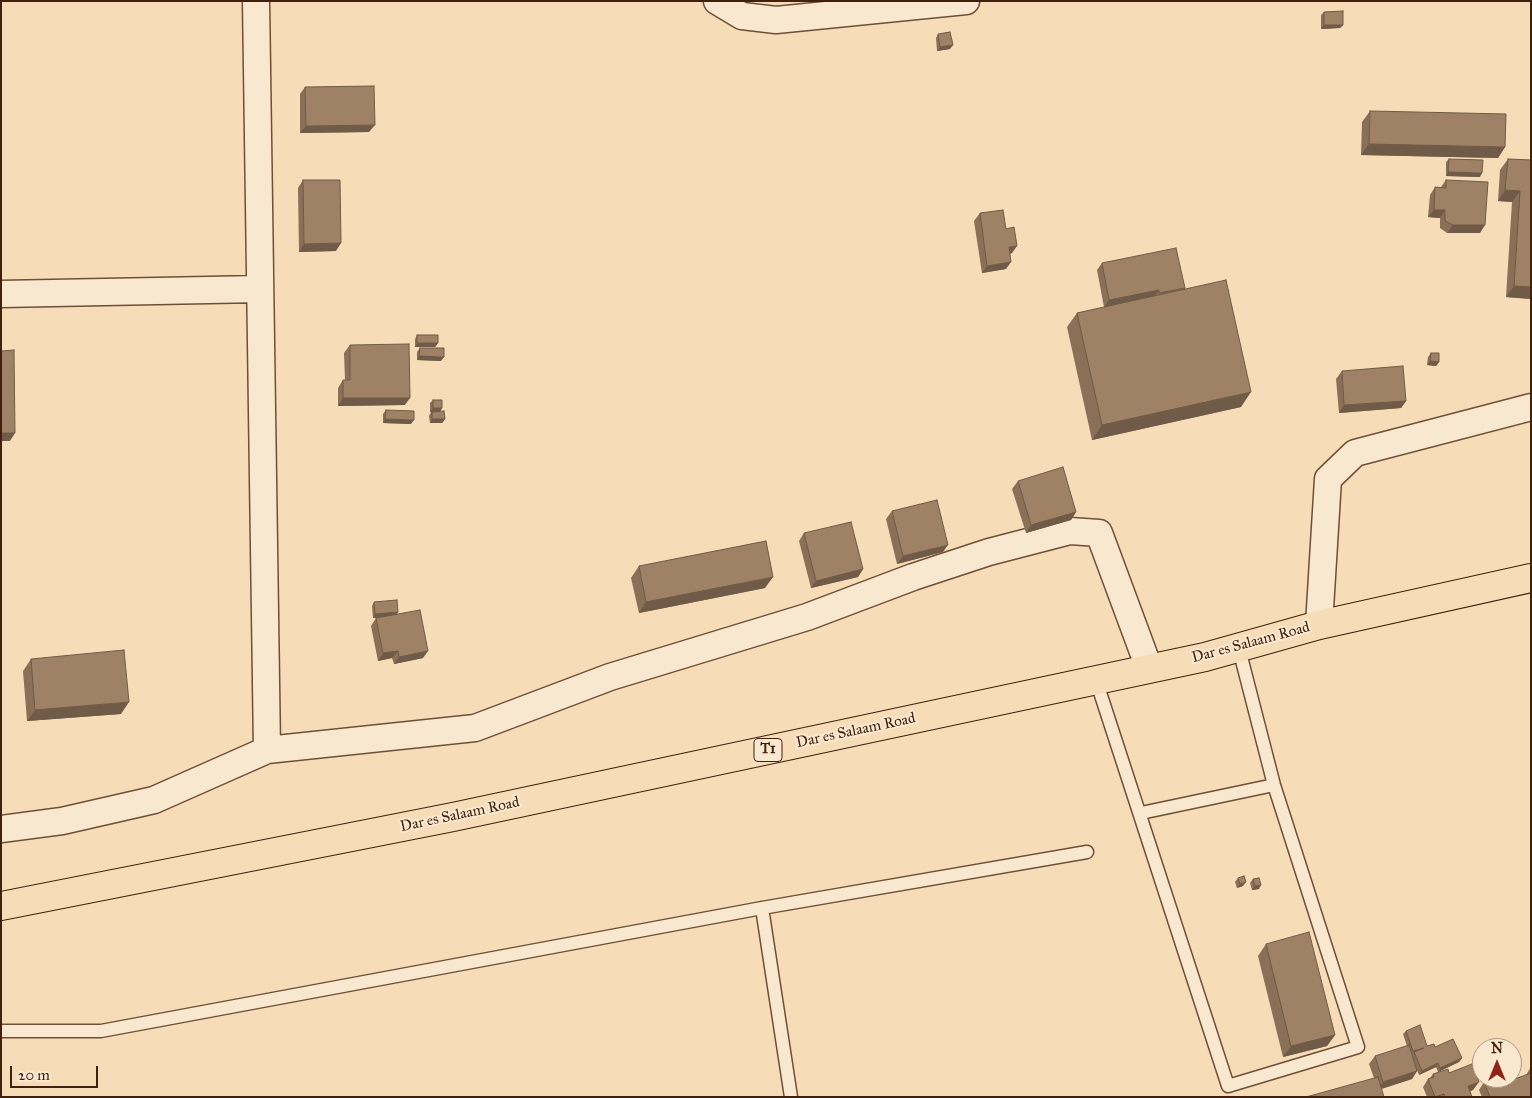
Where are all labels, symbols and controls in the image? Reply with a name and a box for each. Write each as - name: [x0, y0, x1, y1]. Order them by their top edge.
- street label: Dar es Salaam Road: [1190, 619, 1312, 667]
- street label: Dar es Salaam Road: [795, 710, 917, 752]
- road number: T1: [754, 738, 782, 762]
- street label: Dar es Salaam Road: [399, 794, 521, 836]
- north arrow: [1472, 1038, 1522, 1088]
- text: N: [1491, 1040, 1503, 1057]
- scale bar: [12, 1056, 100, 1088]
- text: 20 m: [18, 1066, 50, 1084]

